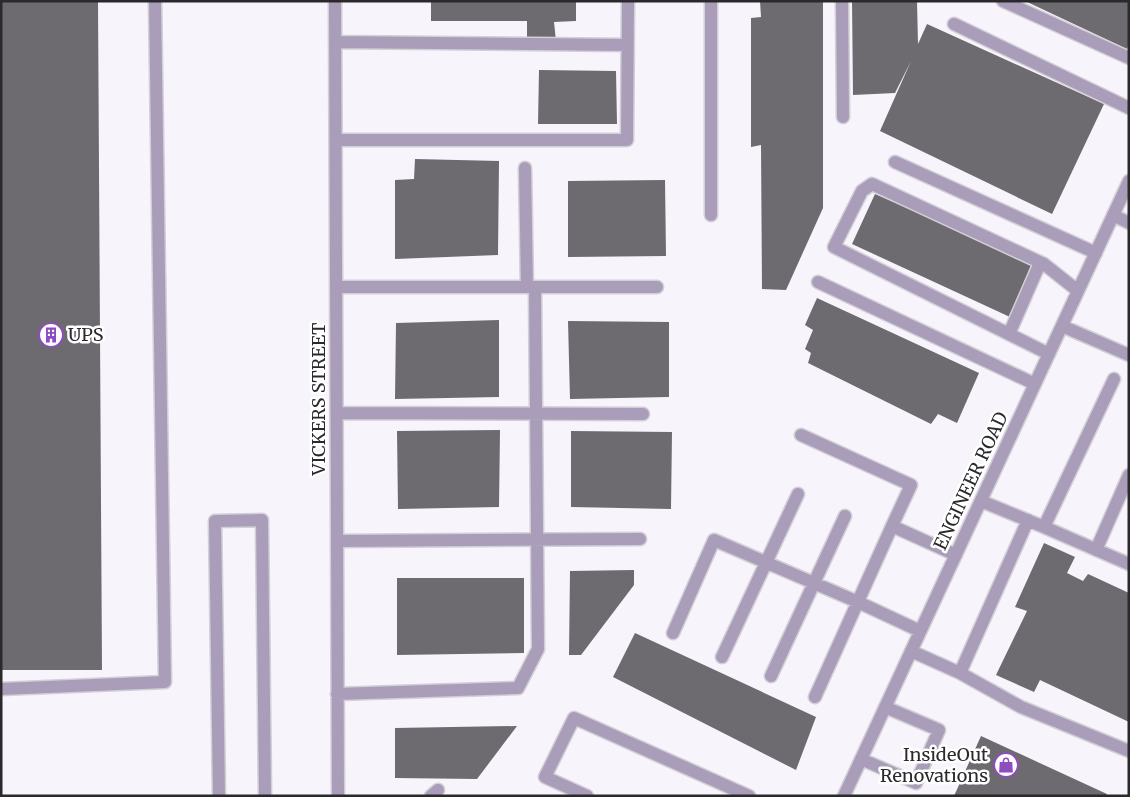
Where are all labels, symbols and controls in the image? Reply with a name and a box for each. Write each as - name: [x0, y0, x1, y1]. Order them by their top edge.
- building icon: UPS: [38, 322, 64, 348]
- street label: VICKERS STREET: [307, 322, 330, 477]
- place label: UPS: [68, 323, 104, 346]
- street label: ENGINEER ROAD: [928, 408, 1013, 554]
- place label: InsideOut Renovations: [880, 743, 988, 787]
- shop icon: InsideOut Renovations: [993, 752, 1019, 778]

